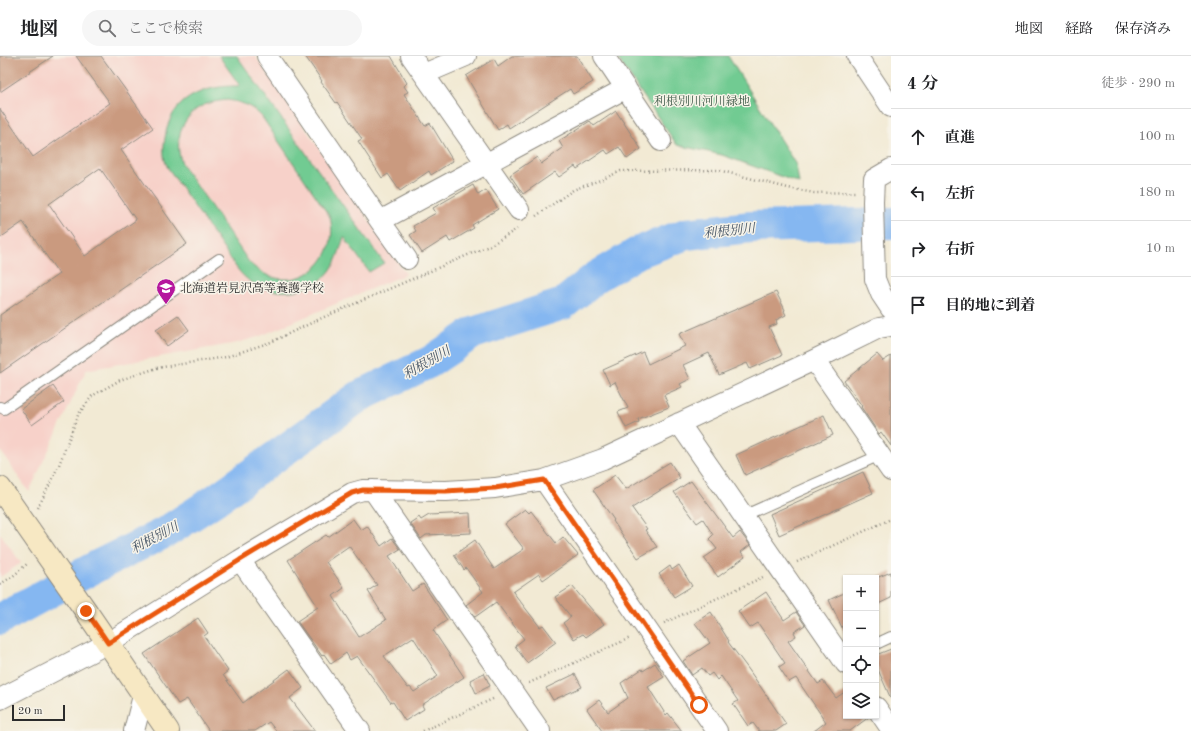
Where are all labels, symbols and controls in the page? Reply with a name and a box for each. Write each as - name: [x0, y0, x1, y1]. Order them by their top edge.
- search box: [82, 10, 362, 46]
- icon: search: [96, 17, 118, 39]
- text: 地図: [20, 21, 58, 40]
- text: ここで検索: [128, 22, 203, 37]
- text: 地図: [1015, 22, 1043, 36]
- text: 経路: [1065, 22, 1093, 36]
- text: 保存済み: [1115, 22, 1171, 36]
- text: 4 分: [907, 76, 939, 93]
- text: 徒歩 · 290 m: [1101, 77, 1175, 90]
- park label: 利根別川河川緑地: [654, 94, 750, 108]
- icon: ahead: [907, 126, 929, 148]
- text: 100 m: [1138, 130, 1175, 143]
- text: 直進: [945, 131, 975, 146]
- icon: left: [907, 182, 929, 204]
- text: 180 m: [1138, 186, 1175, 199]
- text: 左折: [945, 187, 975, 202]
- water label: 利根別川: [703, 221, 758, 241]
- icon: right: [907, 238, 929, 260]
- text: 10 m: [1146, 242, 1175, 255]
- text: 右折: [945, 243, 975, 258]
- school or university icon: 北海道岩見沢高等養護学校: [155, 277, 177, 305]
- place label: 北海道岩見沢高等養護学校: [180, 281, 324, 295]
- icon: arrive: [907, 294, 929, 316]
- text: 目的地に到着: [945, 299, 1035, 314]
- water label: 利根別川: [400, 343, 454, 382]
- water label: 利根別川: [128, 519, 182, 556]
- map controls: [843, 575, 879, 719]
- button: +: [843, 575, 879, 611]
- route end: [77, 602, 95, 620]
- button: −: [843, 611, 879, 647]
- button: locate: [843, 647, 879, 683]
- button: layers: [843, 683, 879, 719]
- route start: [690, 696, 708, 714]
- scale bar: [12, 703, 65, 722]
- text: 20 m: [18, 706, 43, 717]

